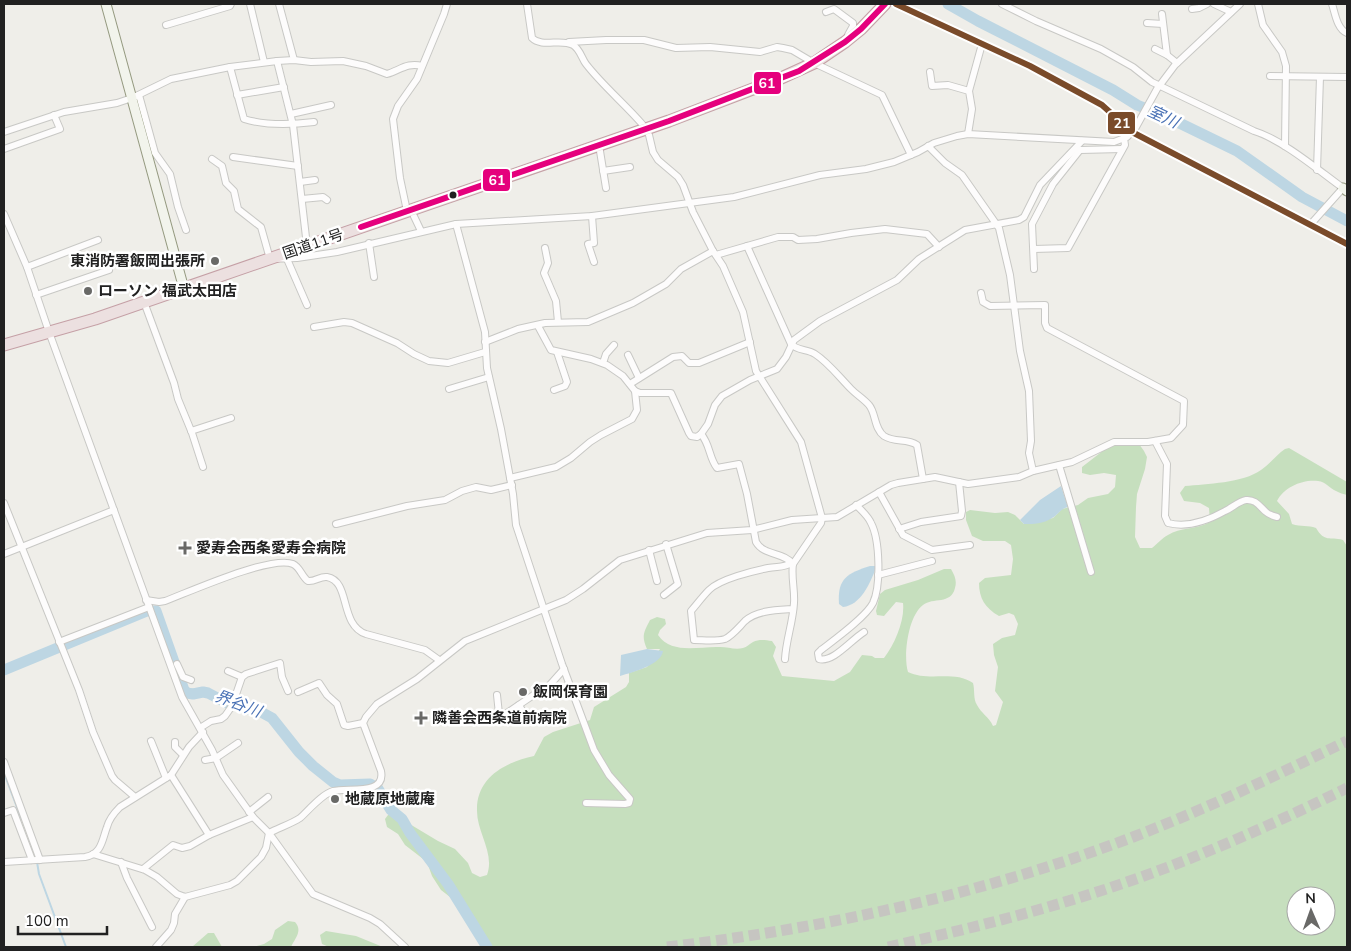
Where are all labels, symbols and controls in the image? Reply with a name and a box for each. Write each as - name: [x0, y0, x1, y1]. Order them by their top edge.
- line badge: 61: [753, 71, 782, 95]
- text: 61: [759, 74, 775, 93]
- water label: 室川: [1144, 100, 1184, 135]
- line badge: 21: [1107, 111, 1136, 135]
- text: 21: [1114, 114, 1130, 133]
- line badge: 61: [482, 168, 511, 192]
- text: 61: [489, 171, 505, 190]
- unlabelled marker: [448, 190, 458, 200]
- street label: 国道11号: [280, 224, 346, 264]
- place label: 東消防署飯岡出張所: [70, 251, 205, 271]
- marker: 東消防署飯岡出張所: [209, 255, 221, 267]
- place label: ローソン 福武太田店: [98, 281, 237, 301]
- marker: ローソン 福武太田店: [82, 285, 94, 297]
- place label: 愛寿会西条愛寿会病院: [196, 538, 346, 558]
- marker: 愛寿会西条愛寿会病院: [178, 541, 192, 555]
- place label: 飯岡保育園: [533, 682, 608, 702]
- water label: 界谷川: [212, 685, 266, 724]
- marker: 飯岡保育園: [517, 686, 529, 698]
- place label: 隣善会西条道前病院: [432, 708, 567, 728]
- marker: 隣善会西条道前病院: [414, 711, 428, 725]
- place label: 地蔵原地蔵庵: [345, 789, 435, 809]
- marker: 地蔵原地蔵庵: [329, 793, 341, 805]
- north arrow: [1286, 886, 1336, 936]
- text: N: [1305, 889, 1316, 908]
- scale bar: [18, 904, 106, 936]
- text: 100 m: [25, 911, 69, 931]

